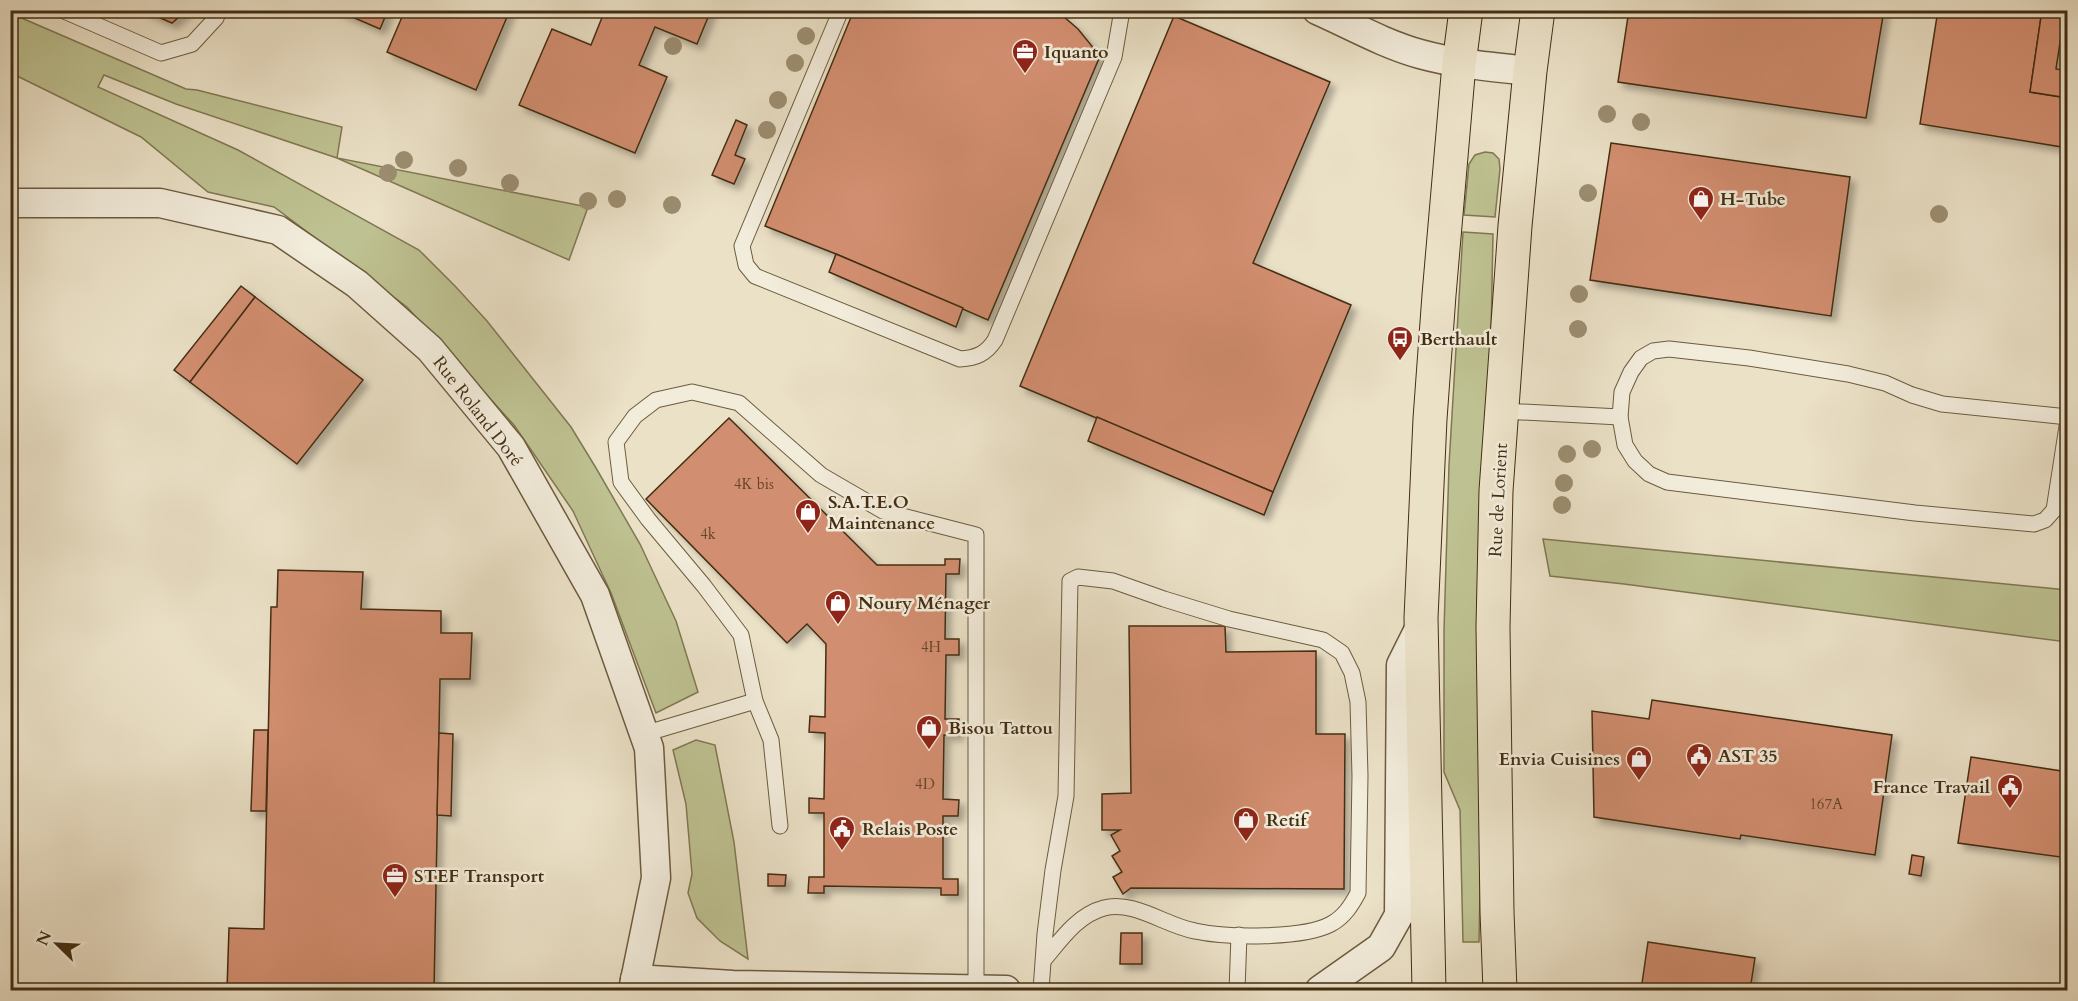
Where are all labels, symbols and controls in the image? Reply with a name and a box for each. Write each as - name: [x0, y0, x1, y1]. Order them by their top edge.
- office icon: Iquanto: [1010, 37, 1040, 75]
- place label: Iquanto: [1044, 40, 1109, 65]
- shop icon: H-Tube: [1686, 184, 1716, 222]
- place label: H-Tube: [1720, 187, 1786, 212]
- bus stop icon: Berthault: [1385, 324, 1415, 362]
- place label: Berthault: [1420, 327, 1498, 352]
- street label: Rue Roland Doré: [427, 351, 529, 472]
- street label: Rue de Lorient: [1483, 442, 1514, 558]
- house number: 4K bis: [734, 474, 774, 494]
- place label: S.A.T.E.O Maintenance: [828, 490, 935, 536]
- shop icon: S.A.T.E.O Maintenance: [793, 497, 823, 535]
- house number: 4k: [700, 524, 716, 544]
- shop icon: Noury Ménager: [823, 588, 853, 626]
- place label: Noury Ménager: [858, 591, 991, 616]
- house number: 4H: [921, 637, 942, 657]
- shop icon: Bisou Tattou: [914, 713, 944, 751]
- place label: Bisou Tattou: [948, 716, 1054, 741]
- public building icon: AST 35: [1684, 741, 1714, 779]
- shop icon: Envia Cuisines: [1624, 744, 1654, 782]
- place label: AST 35: [1718, 744, 1778, 769]
- place label: Envia Cuisines: [1499, 747, 1620, 772]
- public building icon: France Travail: [1995, 772, 2025, 810]
- house number: 4D: [915, 774, 935, 794]
- place label: France Travail: [1873, 775, 1990, 800]
- house number: 167A: [1809, 794, 1843, 814]
- shop icon: Retif: [1231, 805, 1261, 843]
- place label: Retif: [1266, 808, 1309, 833]
- public building icon: Relais Poste: [827, 814, 857, 852]
- place label: Relais Poste: [862, 817, 958, 842]
- office icon: STEF Transport: [380, 861, 410, 899]
- place label: STEF Transport: [414, 864, 545, 889]
- north arrow: [27, 914, 87, 974]
- text: N: [31, 927, 57, 949]

